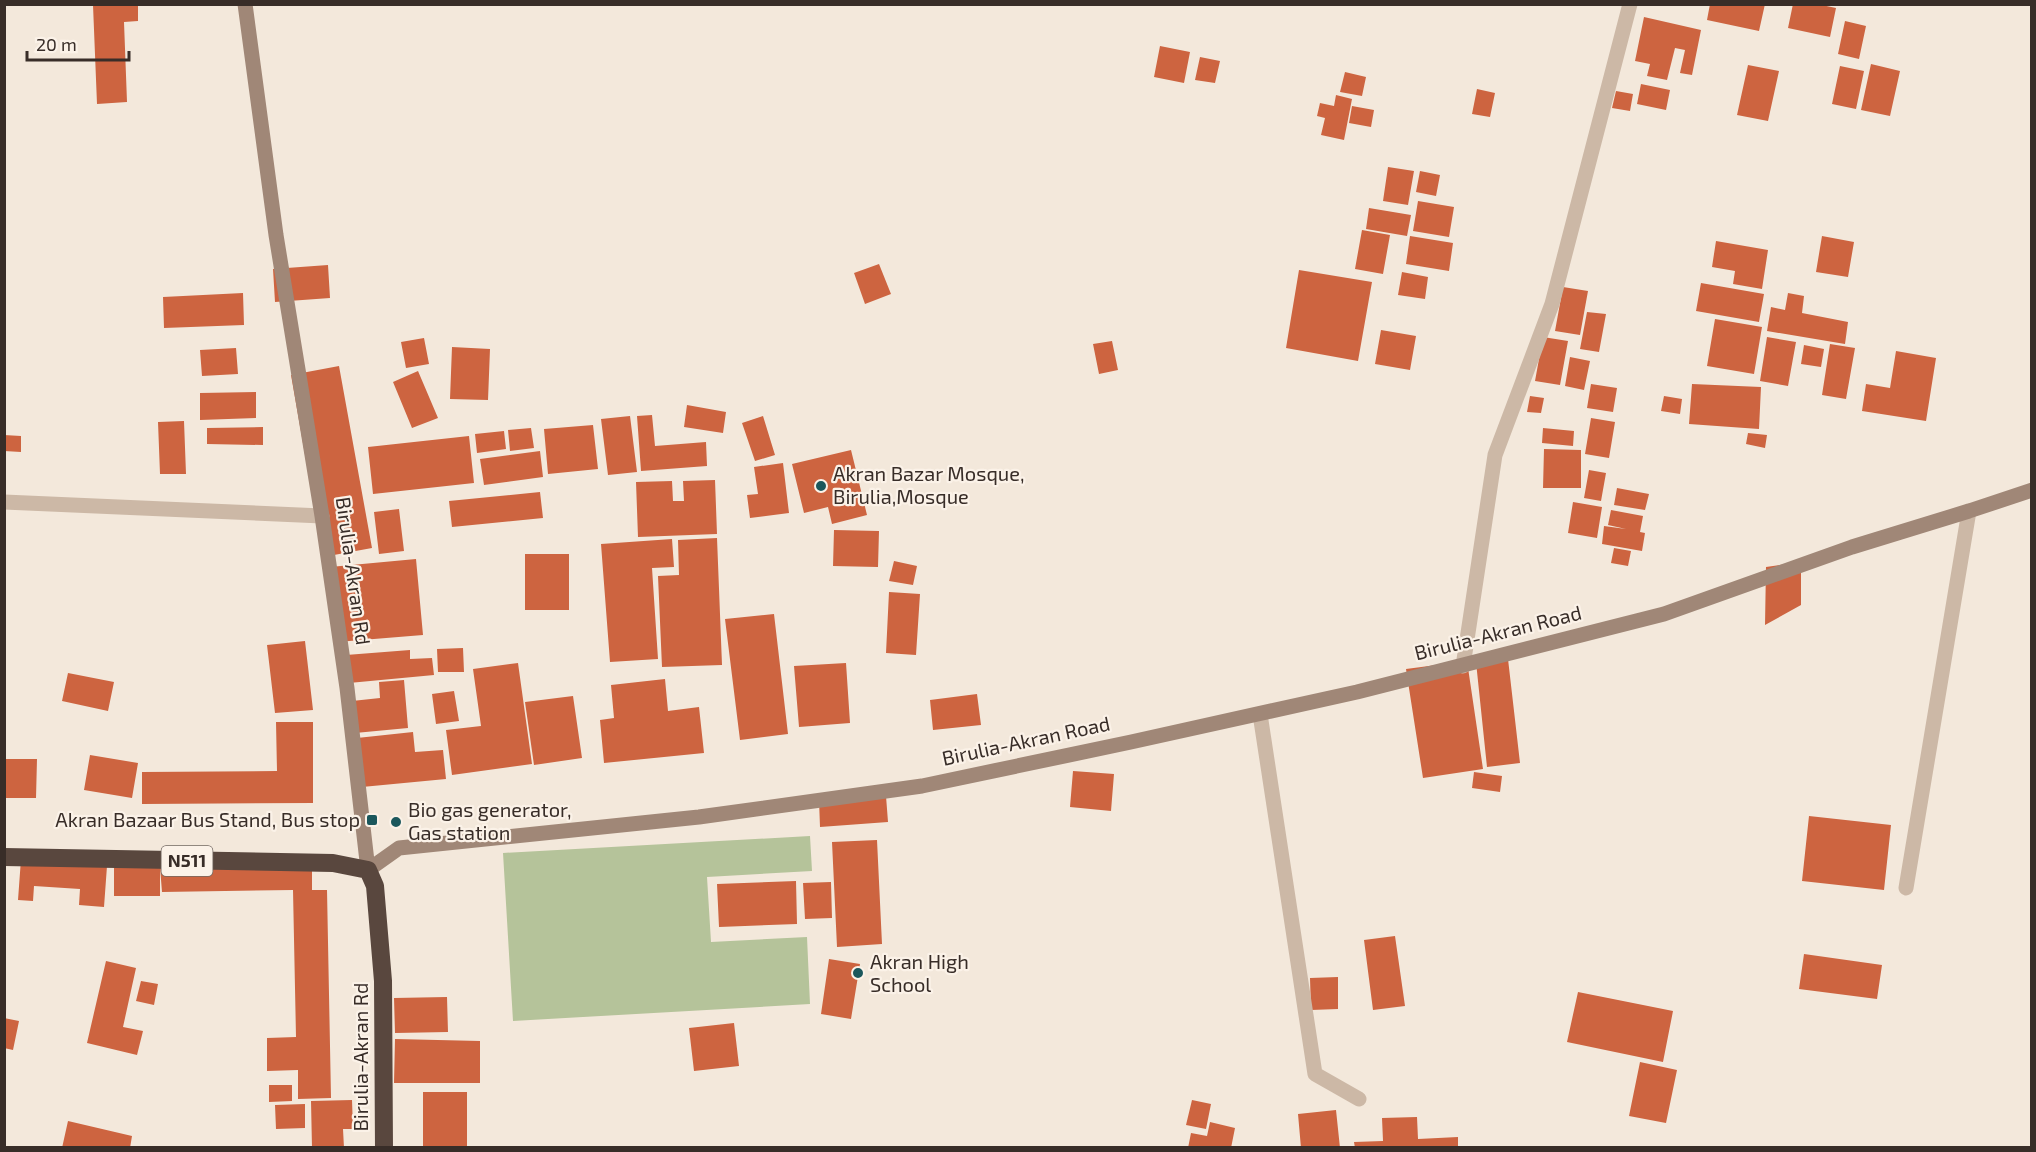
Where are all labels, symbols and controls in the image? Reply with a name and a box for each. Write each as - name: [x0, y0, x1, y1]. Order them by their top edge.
- scale bar: [27, 24, 129, 62]
- text: 20 m: [36, 33, 77, 55]
- place label: Akran Bazar Mosque, Birulia,Mosque: [833, 461, 1024, 508]
- marker: Akran Bazar Mosque, Birulia,Mosque: [814, 479, 828, 493]
- street label: Birulia-Akran Rd: [332, 495, 376, 646]
- street label: Birulia-Akran Road: [1412, 600, 1584, 664]
- street label: Birulia-Akran Road: [939, 710, 1112, 770]
- place label: Bio gas generator, Gas station: [408, 797, 572, 844]
- place label: Akran Bazaar Bus Stand, Bus stop: [55, 807, 360, 831]
- marker: Akran Bazaar Bus Stand, Bus stop: [365, 813, 379, 827]
- marker: Bio gas generator, Gas station: [389, 815, 403, 829]
- road number: N511: [162, 846, 213, 876]
- place label: Akran High School: [870, 949, 969, 996]
- marker: Akran High School: [851, 966, 865, 980]
- street label: Birulia-Akran Rd: [348, 982, 372, 1132]

